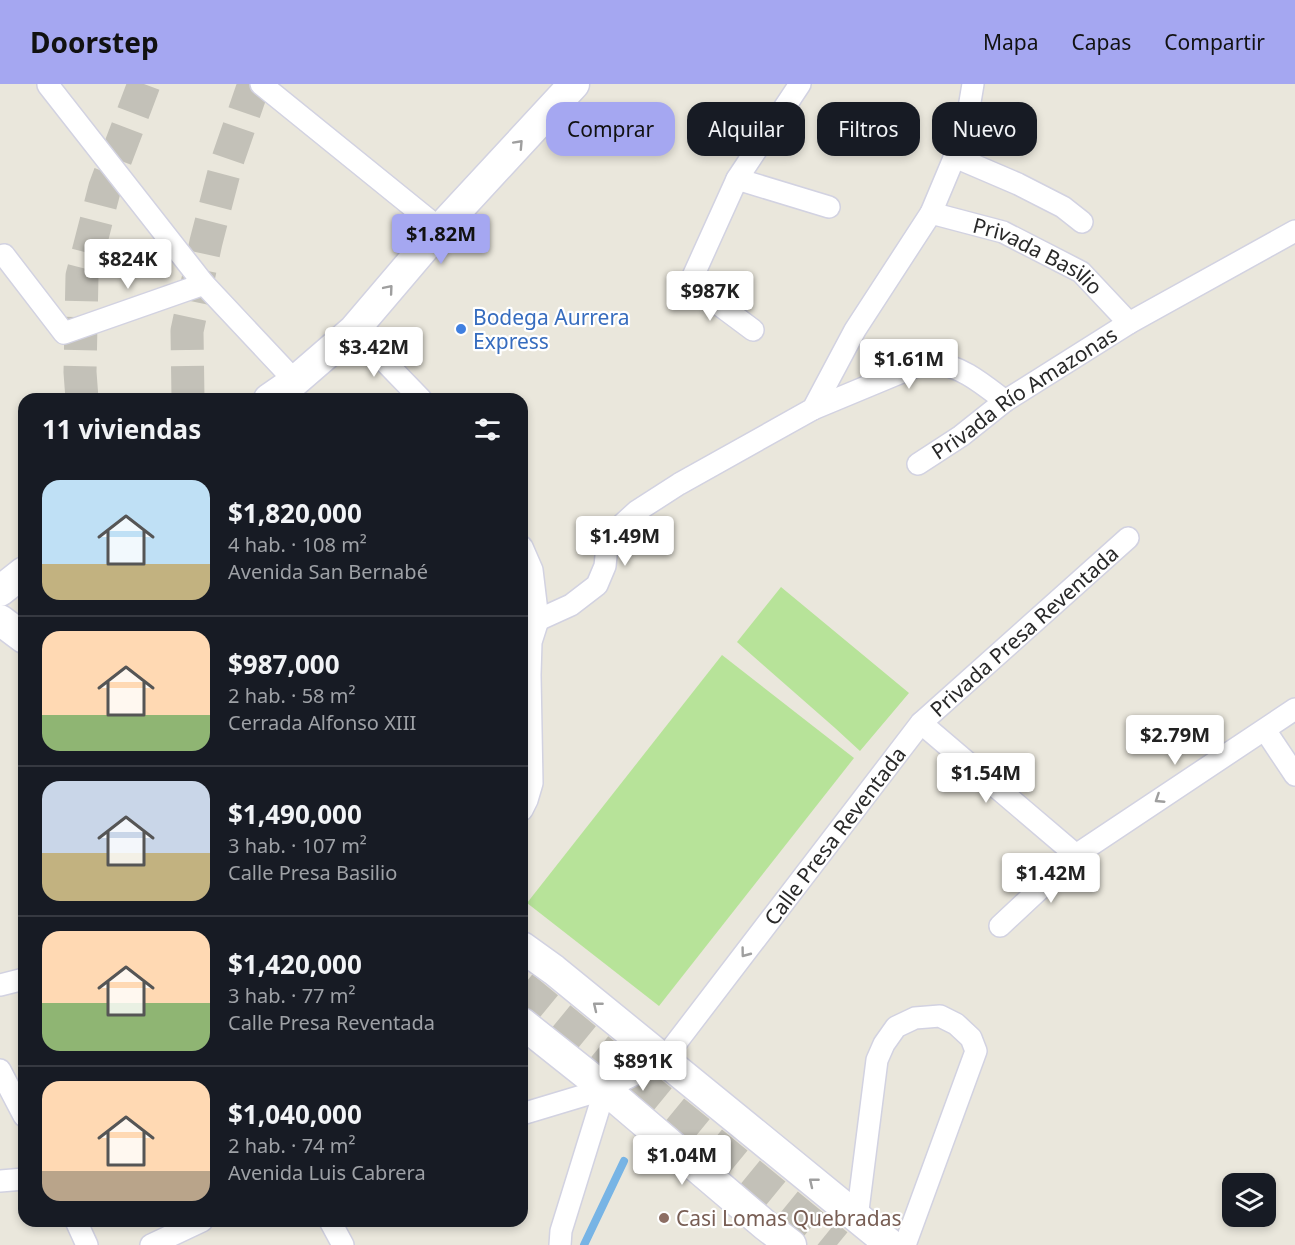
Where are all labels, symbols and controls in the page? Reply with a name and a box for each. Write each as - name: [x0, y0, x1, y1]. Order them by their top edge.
- text: Doorstep: [30, 23, 159, 61]
- text: Mapa: [983, 28, 1039, 56]
- text: Capas: [1072, 28, 1131, 56]
- text: Compartir: [1164, 28, 1265, 56]
- chip: Comprar: [546, 102, 675, 156]
- chip: Alquilar: [687, 102, 805, 156]
- chip: Filtros: [817, 102, 920, 156]
- chip: Nuevo: [932, 102, 1037, 156]
- one-way arrow: [512, 140, 523, 150]
- street label: Privada Basilio: [970, 211, 1109, 300]
- pin: $1.82M: [392, 214, 490, 265]
- text: $1.82M: [406, 220, 476, 247]
- pin: $824K: [86, 239, 170, 290]
- text: $824K: [98, 245, 158, 272]
- pin: $987K: [668, 271, 752, 322]
- text: $987K: [680, 277, 740, 304]
- one-way arrow: [382, 285, 393, 296]
- place label: Bodega Aurrera Express: [473, 303, 629, 355]
- street label: Privada Río Amazonas: [926, 320, 1122, 465]
- marker: Bodega Aurrera Express: [454, 322, 468, 336]
- pin: $3.42M: [325, 327, 423, 378]
- text: $3.42M: [339, 333, 409, 360]
- pin: $1.61M: [860, 339, 958, 390]
- text: $1.61M: [874, 345, 944, 372]
- text: 11 viviendas: [42, 411, 201, 447]
- icon: filters: [471, 413, 504, 446]
- text: $1,820,000: [228, 495, 362, 531]
- icon: home: [90, 504, 162, 576]
- pin: $1.49M: [576, 516, 674, 567]
- text: $1.49M: [590, 522, 660, 549]
- text: 4 hab. · 108 m²: [228, 531, 367, 558]
- street label: Privada Presa Reventada: [924, 539, 1124, 723]
- text: Avenida San Bernabé: [228, 558, 428, 585]
- text: $987,000: [228, 646, 340, 682]
- icon: home: [90, 655, 162, 727]
- text: 2 hab. · 58 m²: [228, 682, 355, 709]
- text: Cerrada Alfonso XIII: [228, 709, 416, 736]
- pin: $2.79M: [1126, 715, 1224, 766]
- text: $2.79M: [1140, 721, 1210, 748]
- street label: Calle Presa Reventada: [757, 741, 912, 931]
- pin: $1.54M: [937, 753, 1035, 804]
- text: $1.54M: [951, 759, 1021, 786]
- one-way arrow: [1155, 792, 1165, 804]
- text: $1,490,000: [228, 796, 362, 832]
- icon: home: [90, 805, 162, 877]
- text: 3 hab. · 107 m²: [228, 832, 367, 859]
- pin: $1.42M: [1002, 853, 1100, 904]
- text: Calle Presa Basilio: [228, 859, 397, 886]
- text: $1.42M: [1016, 859, 1086, 886]
- text: $1,420,000: [228, 946, 362, 982]
- one-way arrow: [741, 946, 752, 957]
- icon: home: [90, 955, 162, 1027]
- text: 3 hab. · 77 m²: [228, 982, 355, 1009]
- one-way arrow: [592, 1002, 603, 1013]
- text: Calle Presa Reventada: [228, 1009, 435, 1036]
- pin: $891K: [601, 1041, 685, 1092]
- text: $891K: [613, 1047, 673, 1074]
- text: $1,040,000: [228, 1096, 362, 1132]
- icon: home: [90, 1105, 162, 1177]
- text: 2 hab. · 74 m²: [228, 1132, 355, 1159]
- pin: $1.04M: [633, 1135, 731, 1186]
- text: $1.04M: [647, 1141, 717, 1168]
- text: Avenida Luis Cabrera: [228, 1159, 426, 1186]
- map controls: [1222, 1173, 1276, 1227]
- button: layers: [1222, 1173, 1276, 1227]
- one-way arrow: [809, 1178, 820, 1189]
- place label: Casi Lomas Quebradas: [676, 1204, 902, 1232]
- marker: Casi Lomas Quebradas: [657, 1211, 671, 1225]

